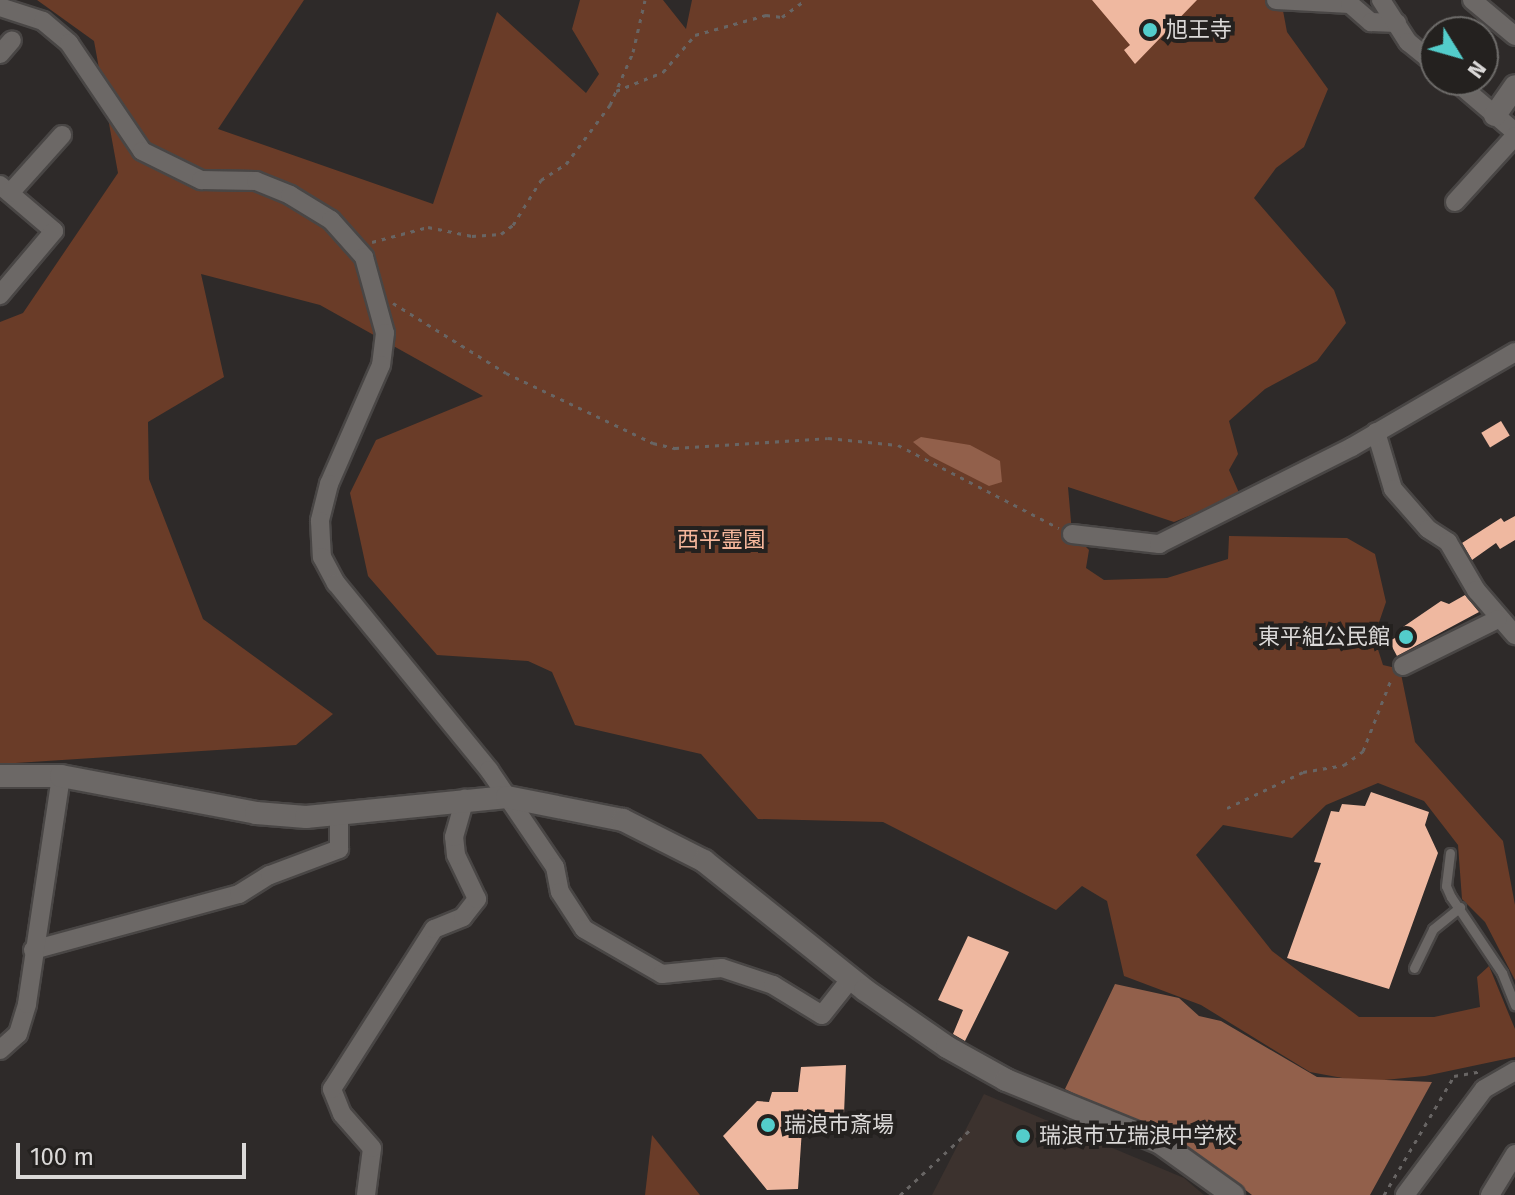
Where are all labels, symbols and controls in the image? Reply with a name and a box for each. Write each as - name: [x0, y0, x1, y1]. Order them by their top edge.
- north arrow: [1419, 16, 1499, 96]
- place label: 旭王寺: [1166, 17, 1232, 43]
- marker: 旭王寺: [1141, 21, 1159, 39]
- text: N: [1462, 56, 1492, 83]
- park label: 西平霊園: [677, 527, 765, 553]
- place label: 東平組公民館: [1258, 624, 1390, 650]
- marker: 東平組公民館: [1397, 628, 1415, 646]
- place label: 瑞浪市斎場: [784, 1112, 894, 1138]
- marker: 瑞浪市斎場: [759, 1116, 777, 1134]
- place label: 瑞浪市立瑞浪中学校: [1039, 1123, 1237, 1149]
- scale bar: [20, 1127, 250, 1177]
- marker: 瑞浪市立瑞浪中学校: [1014, 1127, 1032, 1145]
- text: 100 m: [30, 1143, 94, 1171]

